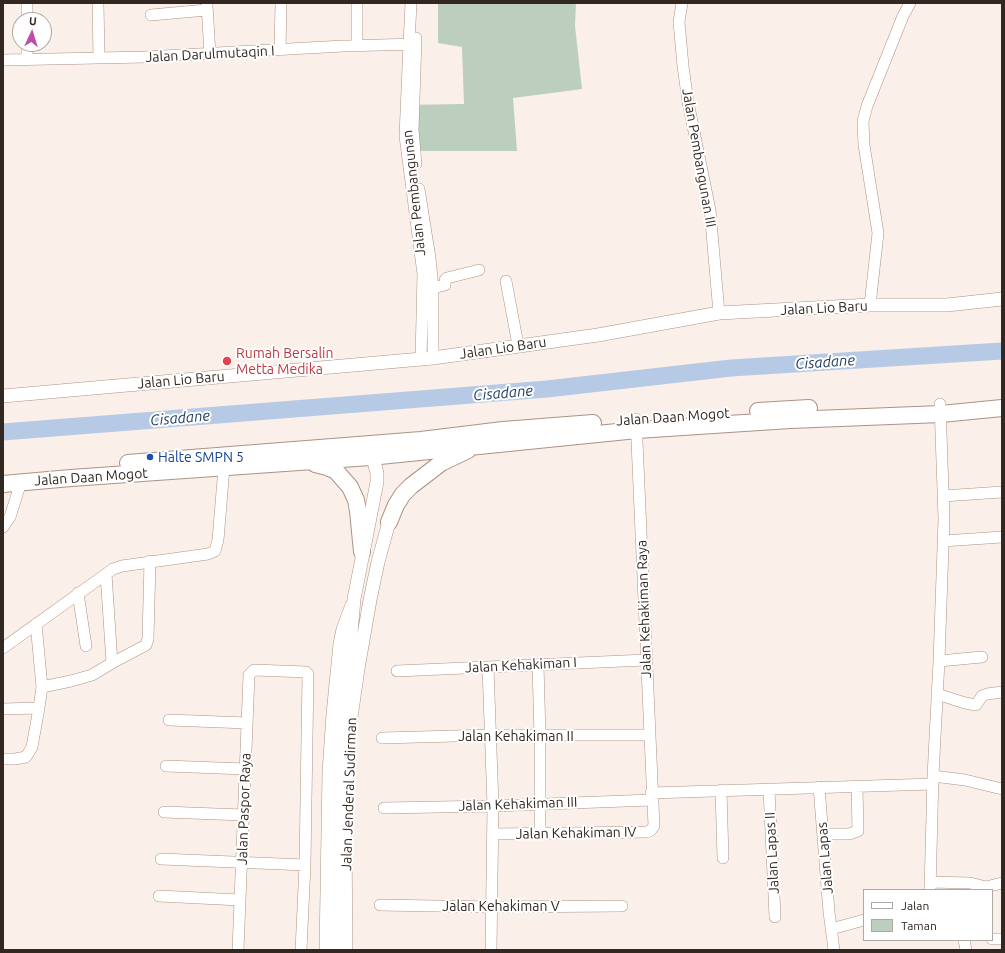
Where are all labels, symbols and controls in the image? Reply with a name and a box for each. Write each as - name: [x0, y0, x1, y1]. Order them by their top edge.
- north arrow: [12, 12, 52, 52]
- text: U: [28, 15, 37, 27]
- street label: Jalan Darulmutaqin I: [145, 42, 275, 66]
- street label: Jalan Pembangunan III: [679, 87, 719, 229]
- street label: Jalan Pembangunan: [399, 129, 429, 257]
- street label: Jalan Lio Baru: [780, 297, 868, 319]
- street label: Jalan Lio Baru: [459, 334, 547, 362]
- place label: Rumah Bersalin Metta Medika: [236, 345, 333, 378]
- water label: Cisadane: [795, 351, 855, 373]
- marker: Rumah Bersalin Metta Medika: [221, 355, 233, 367]
- street label: Jalan Lio Baru: [137, 368, 225, 392]
- water label: Cisadane: [472, 381, 534, 405]
- street label: Jalan Daan Mogot: [616, 405, 730, 429]
- water label: Cisadane: [149, 406, 211, 430]
- place label: Halte SMPN 5: [158, 449, 244, 465]
- marker: Halte SMPN 5: [145, 452, 155, 462]
- street label: Jalan Daan Mogot: [34, 465, 148, 489]
- street label: Jalan Kehakiman Raya: [633, 540, 655, 678]
- street label: Jalan Kehakiman I: [465, 654, 577, 676]
- street label: Jalan Jenderal Sudirman: [338, 717, 360, 871]
- street label: Jalan Kehakiman II: [458, 728, 574, 744]
- street label: Jalan Paspor Raya: [234, 753, 254, 865]
- street label: Jalan Kehakiman III: [458, 794, 578, 814]
- street label: Jalan Lapas II: [761, 811, 783, 895]
- street label: Jalan Lapas: [813, 821, 837, 895]
- street label: Jalan Kehakiman IV: [515, 824, 637, 842]
- legend: [863, 889, 993, 941]
- street label: Jalan Kehakiman V: [442, 898, 560, 914]
- text: Jalan: [901, 899, 929, 912]
- text: Taman: [901, 919, 937, 932]

